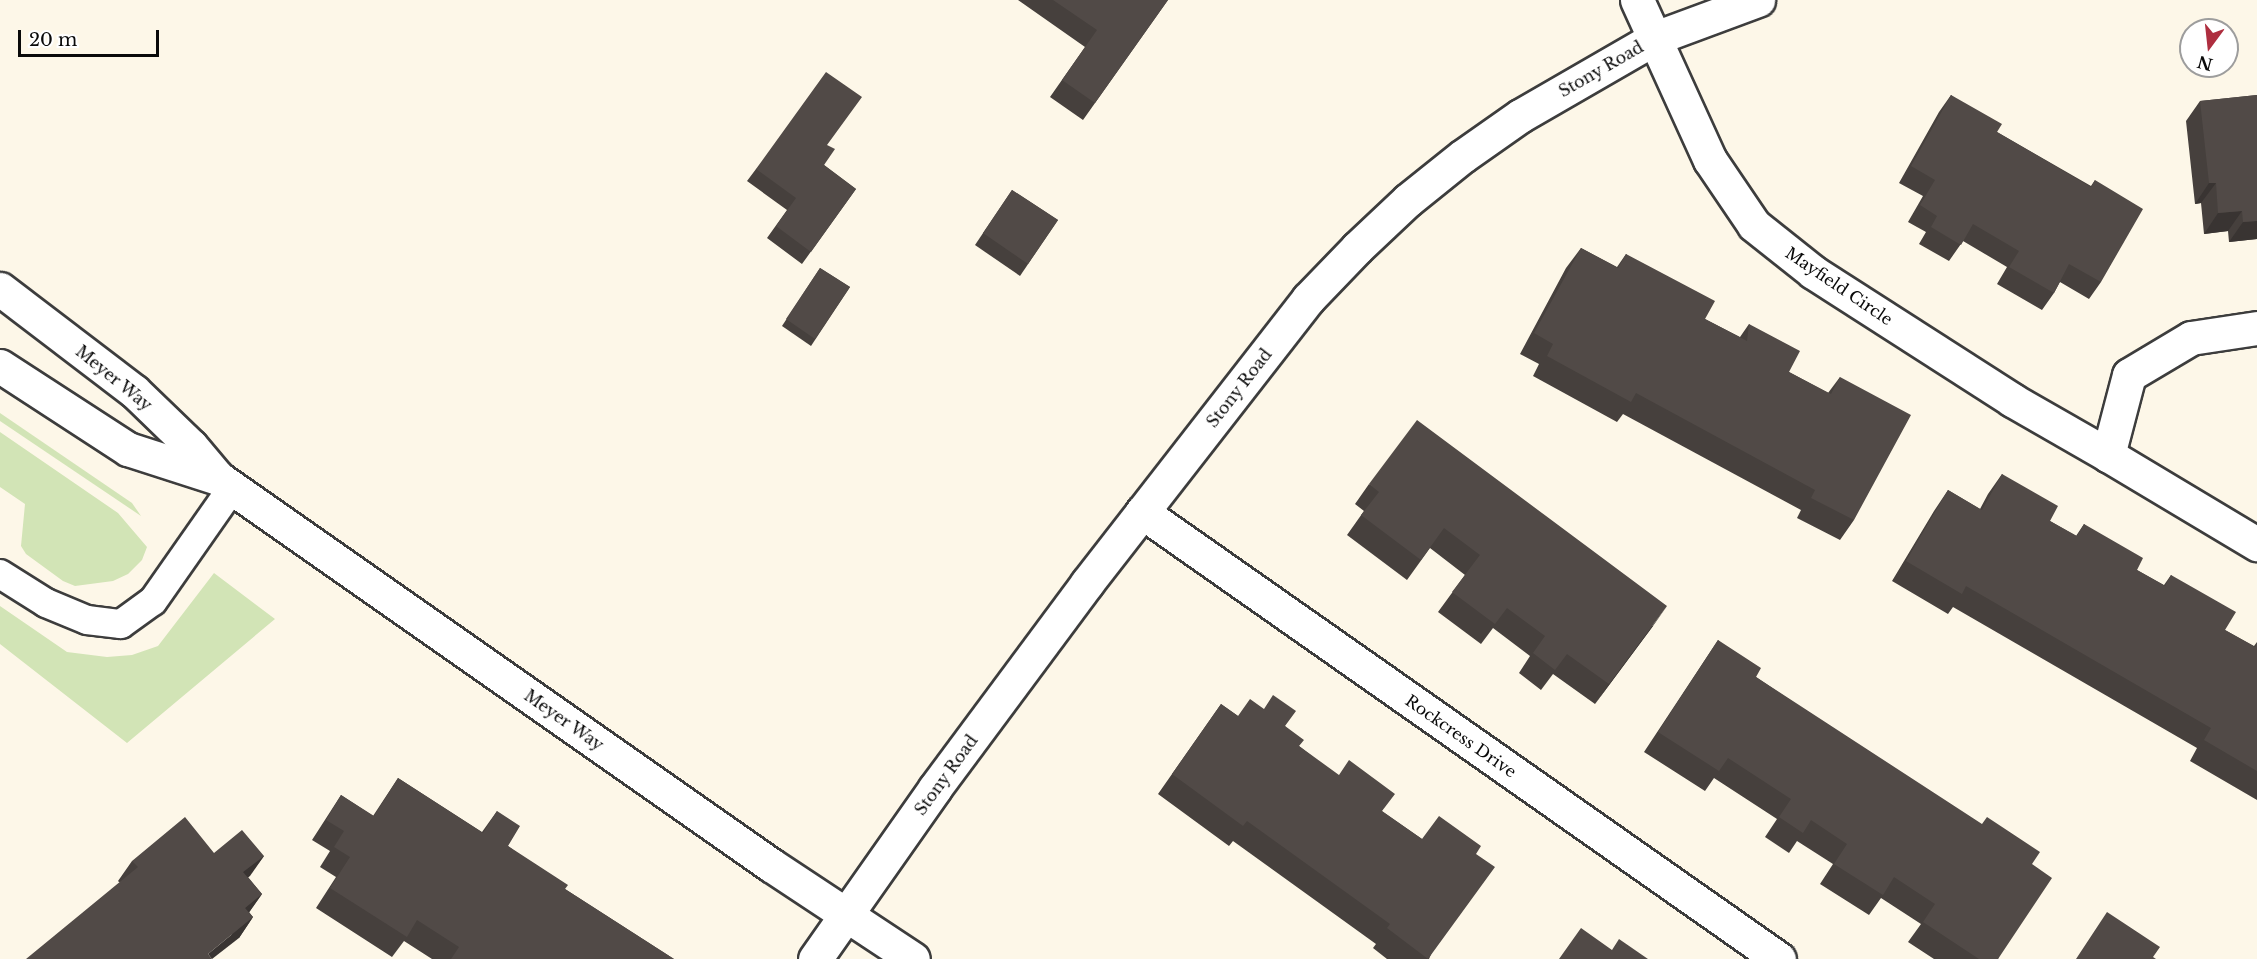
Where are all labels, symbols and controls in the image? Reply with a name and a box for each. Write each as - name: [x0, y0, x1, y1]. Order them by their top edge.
- scale bar: [21, 18, 162, 56]
- north arrow: [2179, 18, 2239, 78]
- text: 20 m: [29, 29, 77, 51]
- street label: Stony Road: [1555, 37, 1647, 101]
- text: N: [2195, 52, 2215, 75]
- street label: Mayfield Circle: [1782, 243, 1896, 329]
- street label: Meyer Way: [72, 341, 156, 415]
- street label: Stony Road: [1202, 345, 1276, 431]
- street label: Meyer Way: [520, 685, 608, 755]
- street label: Rockcress Drive: [1402, 691, 1520, 781]
- street label: Stony Road: [910, 731, 982, 819]

